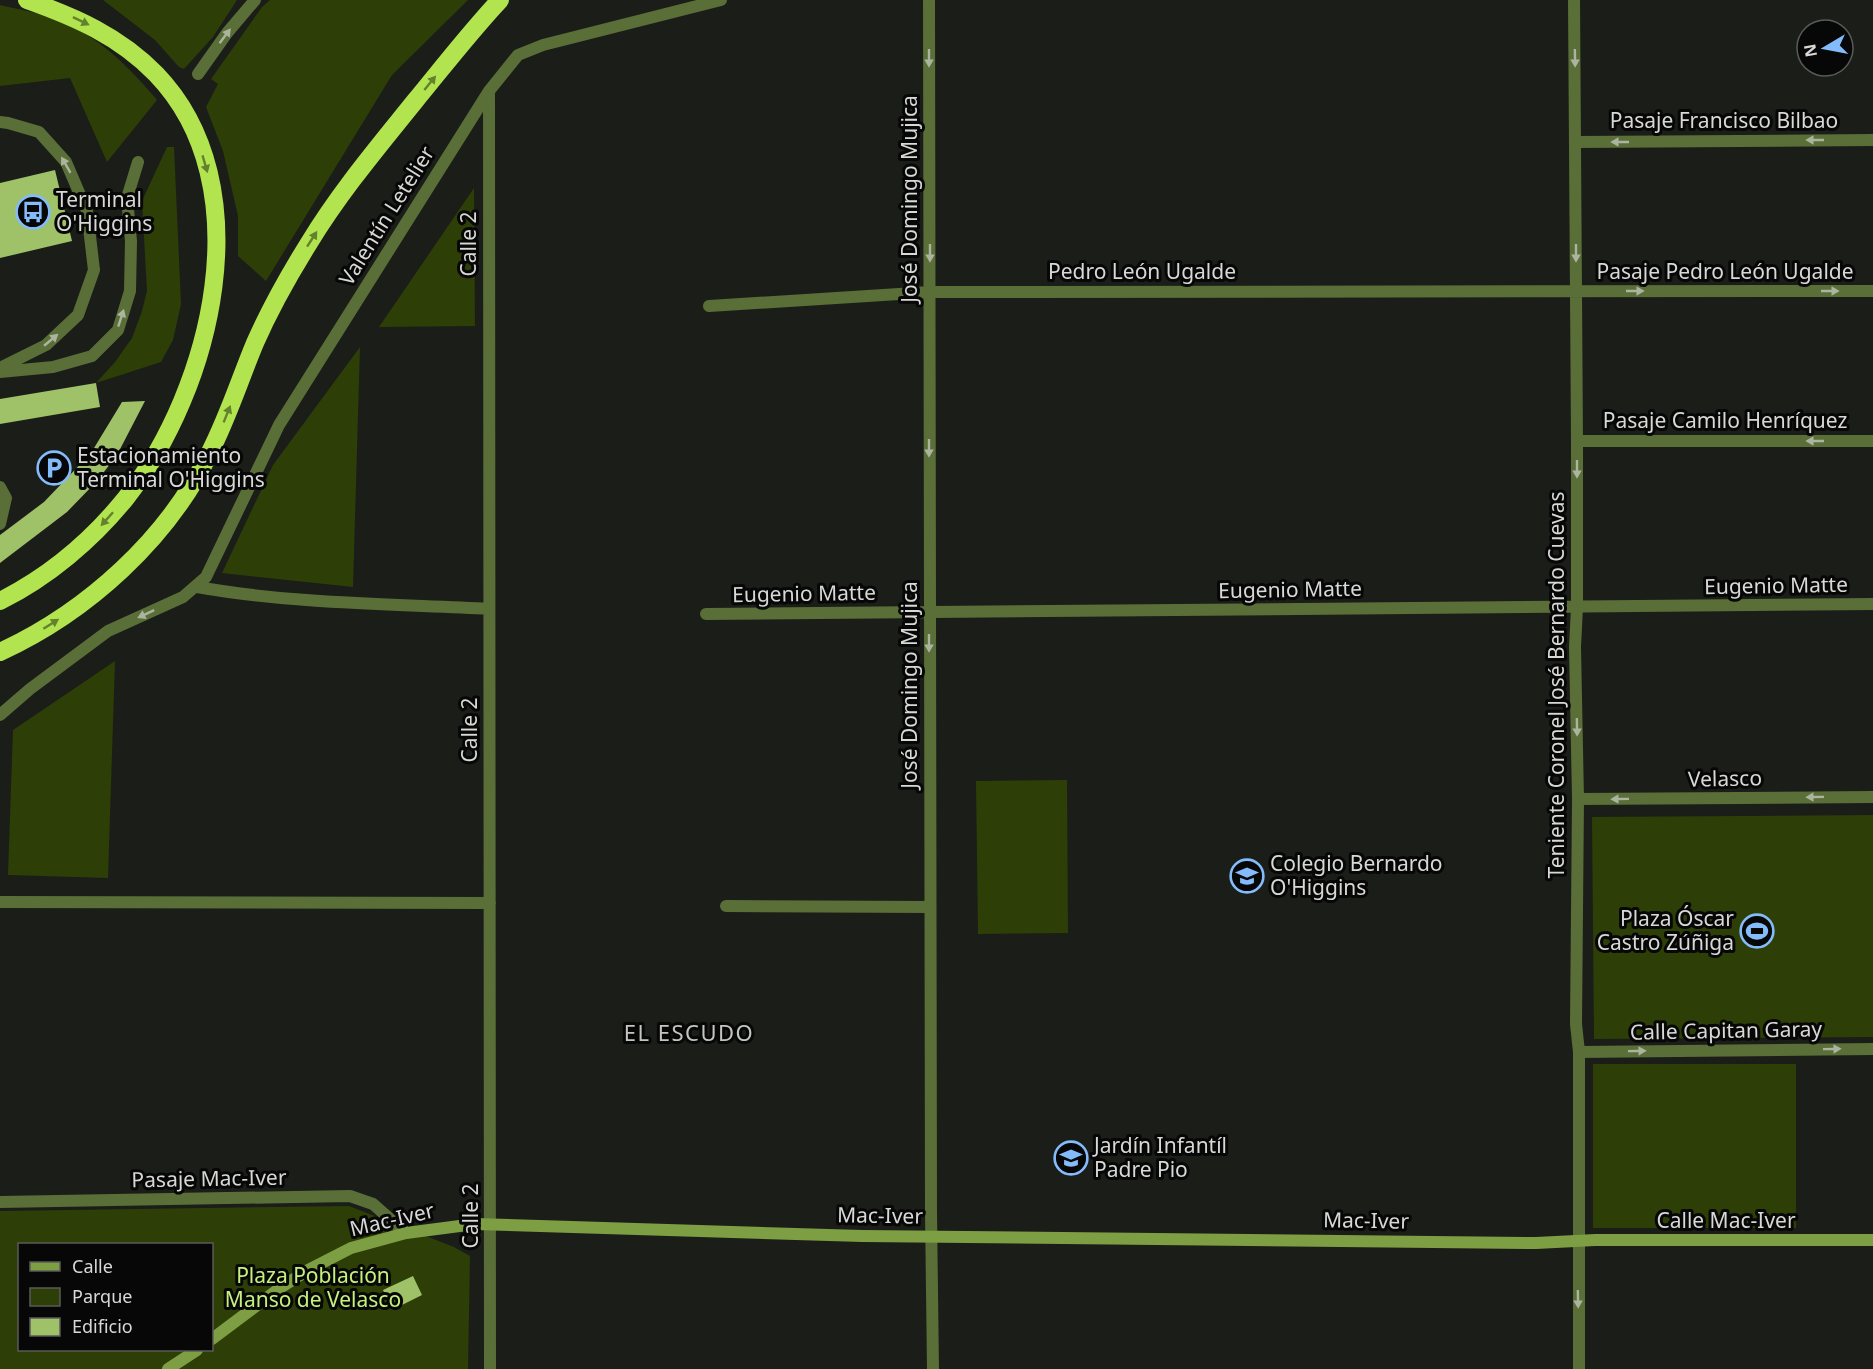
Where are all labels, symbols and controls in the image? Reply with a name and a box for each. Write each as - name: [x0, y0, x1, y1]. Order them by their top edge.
- one-way arrow: [73, 17, 90, 26]
- north arrow: [1795, 18, 1855, 78]
- one-way arrow: [219, 28, 231, 43]
- text: N: [1798, 42, 1822, 59]
- one-way arrow: [924, 49, 934, 68]
- one-way arrow: [1570, 49, 1580, 68]
- one-way arrow: [423, 76, 435, 91]
- street label: José Domingo Mujica: [895, 95, 923, 305]
- street label: Pasaje Francisco Bilbao: [1610, 106, 1838, 134]
- one-way arrow: [1805, 135, 1824, 145]
- one-way arrow: [1610, 137, 1629, 147]
- street label: Valentín Letelier: [332, 140, 440, 290]
- one-way arrow: [201, 155, 210, 173]
- one-way arrow: [60, 157, 71, 173]
- place label: Terminal O'Higgins: [56, 185, 152, 237]
- bus stop icon: Terminal O'Higgins: [15, 194, 51, 230]
- street label: Calle 2: [454, 211, 482, 277]
- one-way arrow: [306, 231, 317, 247]
- one-way arrow: [925, 244, 935, 263]
- one-way arrow: [1571, 244, 1581, 263]
- street label: Pedro León Ugalde: [1048, 257, 1236, 285]
- street label: Pasaje Pedro León Ugalde: [1596, 257, 1854, 285]
- one-way arrow: [1625, 286, 1644, 296]
- one-way arrow: [1820, 286, 1839, 296]
- one-way arrow: [117, 309, 127, 327]
- one-way arrow: [43, 333, 59, 346]
- one-way arrow: [223, 405, 232, 423]
- street label: Pasaje Camilo Henríquez: [1603, 406, 1847, 434]
- one-way arrow: [1805, 436, 1824, 446]
- one-way arrow: [924, 439, 934, 458]
- place label: Estacionamiento Terminal O'Higgins: [77, 441, 265, 493]
- parking icon: Estacionamiento Terminal O'Higgins: [36, 450, 72, 486]
- one-way arrow: [1572, 460, 1582, 479]
- street label: Teniente Coronel José Bernardo Cuevas: [1542, 491, 1570, 879]
- one-way arrow: [101, 511, 114, 526]
- street label: Eugenio Matte: [1704, 570, 1848, 600]
- street label: Eugenio Matte: [1218, 574, 1362, 604]
- street label: Eugenio Matte: [732, 578, 876, 608]
- street label: José Domingo Mujica: [895, 581, 923, 791]
- one-way arrow: [136, 609, 154, 619]
- one-way arrow: [43, 619, 59, 630]
- one-way arrow: [924, 634, 934, 653]
- street label: Calle 2: [455, 697, 483, 763]
- one-way arrow: [1572, 718, 1581, 737]
- street label: Velasco: [1688, 763, 1762, 793]
- one-way arrow: [1805, 792, 1824, 802]
- one-way arrow: [1610, 794, 1629, 804]
- place label: Colegio Bernardo O'Higgins: [1270, 849, 1443, 901]
- school or university icon: Colegio Bernardo O'Higgins: [1229, 858, 1265, 894]
- place label: Plaza Óscar Castro Zúñiga: [1597, 904, 1734, 956]
- sports icon: Plaza Óscar Castro Zúñiga: [1739, 913, 1775, 949]
- street label: Calle Capitan Garay: [1630, 1014, 1823, 1046]
- district label: EL ESCUDO: [624, 1017, 754, 1047]
- one-way arrow: [1823, 1044, 1842, 1054]
- one-way arrow: [1628, 1047, 1647, 1056]
- place label: Jardín Infantíl Padre Pio: [1092, 1131, 1227, 1183]
- school or university icon: Jardín Infantíl Padre Pio: [1053, 1140, 1089, 1176]
- street label: Pasaje Mac-Iver: [131, 1163, 287, 1193]
- street label: Calle 2: [456, 1183, 484, 1249]
- street label: Mac-Iver: [347, 1196, 437, 1242]
- street label: Mac-Iver: [837, 1200, 924, 1230]
- street label: Mac-Iver: [1323, 1205, 1410, 1235]
- street label: Calle Mac-Iver: [1656, 1206, 1796, 1234]
- legend: [18, 1243, 213, 1351]
- text: Calle: [72, 1254, 113, 1278]
- park label: Plaza Población Manso de Velasco: [225, 1261, 401, 1313]
- text: Parque: [72, 1284, 132, 1308]
- one-way arrow: [1573, 1290, 1583, 1309]
- text: Edificio: [72, 1314, 133, 1338]

